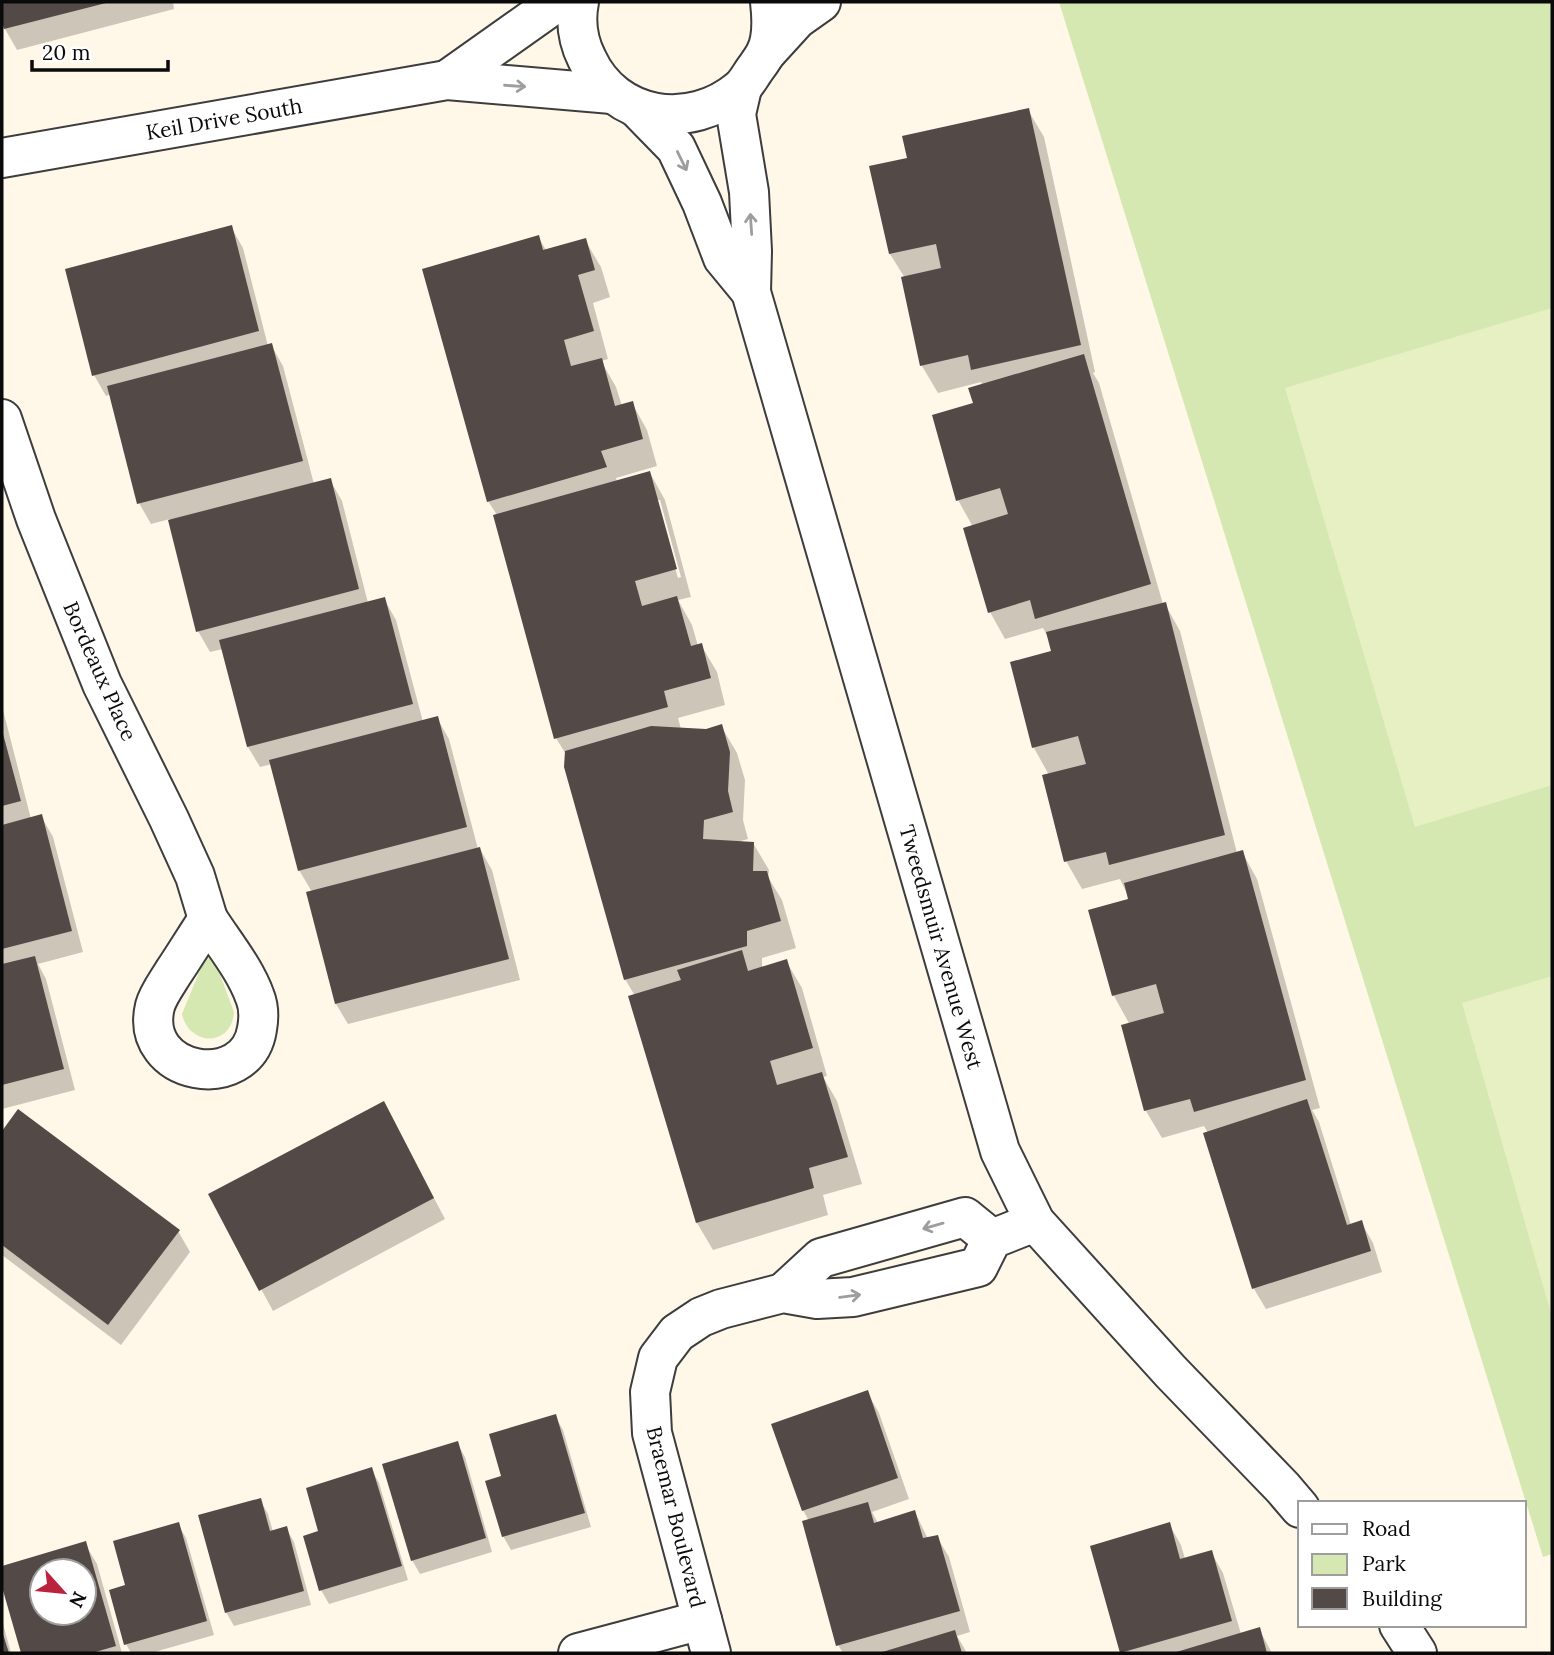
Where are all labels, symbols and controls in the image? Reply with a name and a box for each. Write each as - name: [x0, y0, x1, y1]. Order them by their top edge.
- scale bar: [32, 28, 168, 72]
- text: 20 m: [42, 39, 91, 66]
- one-way arrow: [503, 80, 526, 93]
- street label: Keil Drive South: [144, 92, 304, 146]
- one-way arrow: [676, 150, 689, 171]
- one-way arrow: [744, 213, 757, 236]
- street label: Bordeaux Place: [57, 597, 143, 745]
- street label: Tweedsmuir Avenue West: [893, 822, 989, 1073]
- one-way arrow: [922, 1220, 944, 1233]
- one-way arrow: [839, 1290, 861, 1303]
- street label: Braemar Boulevard: [640, 1424, 712, 1610]
- legend: [1298, 1501, 1526, 1627]
- text: Road: [1362, 1515, 1411, 1542]
- text: Park: [1362, 1550, 1406, 1577]
- north arrow: [28, 1557, 98, 1627]
- text: Building: [1362, 1585, 1442, 1612]
- text: N: [64, 1588, 92, 1612]

